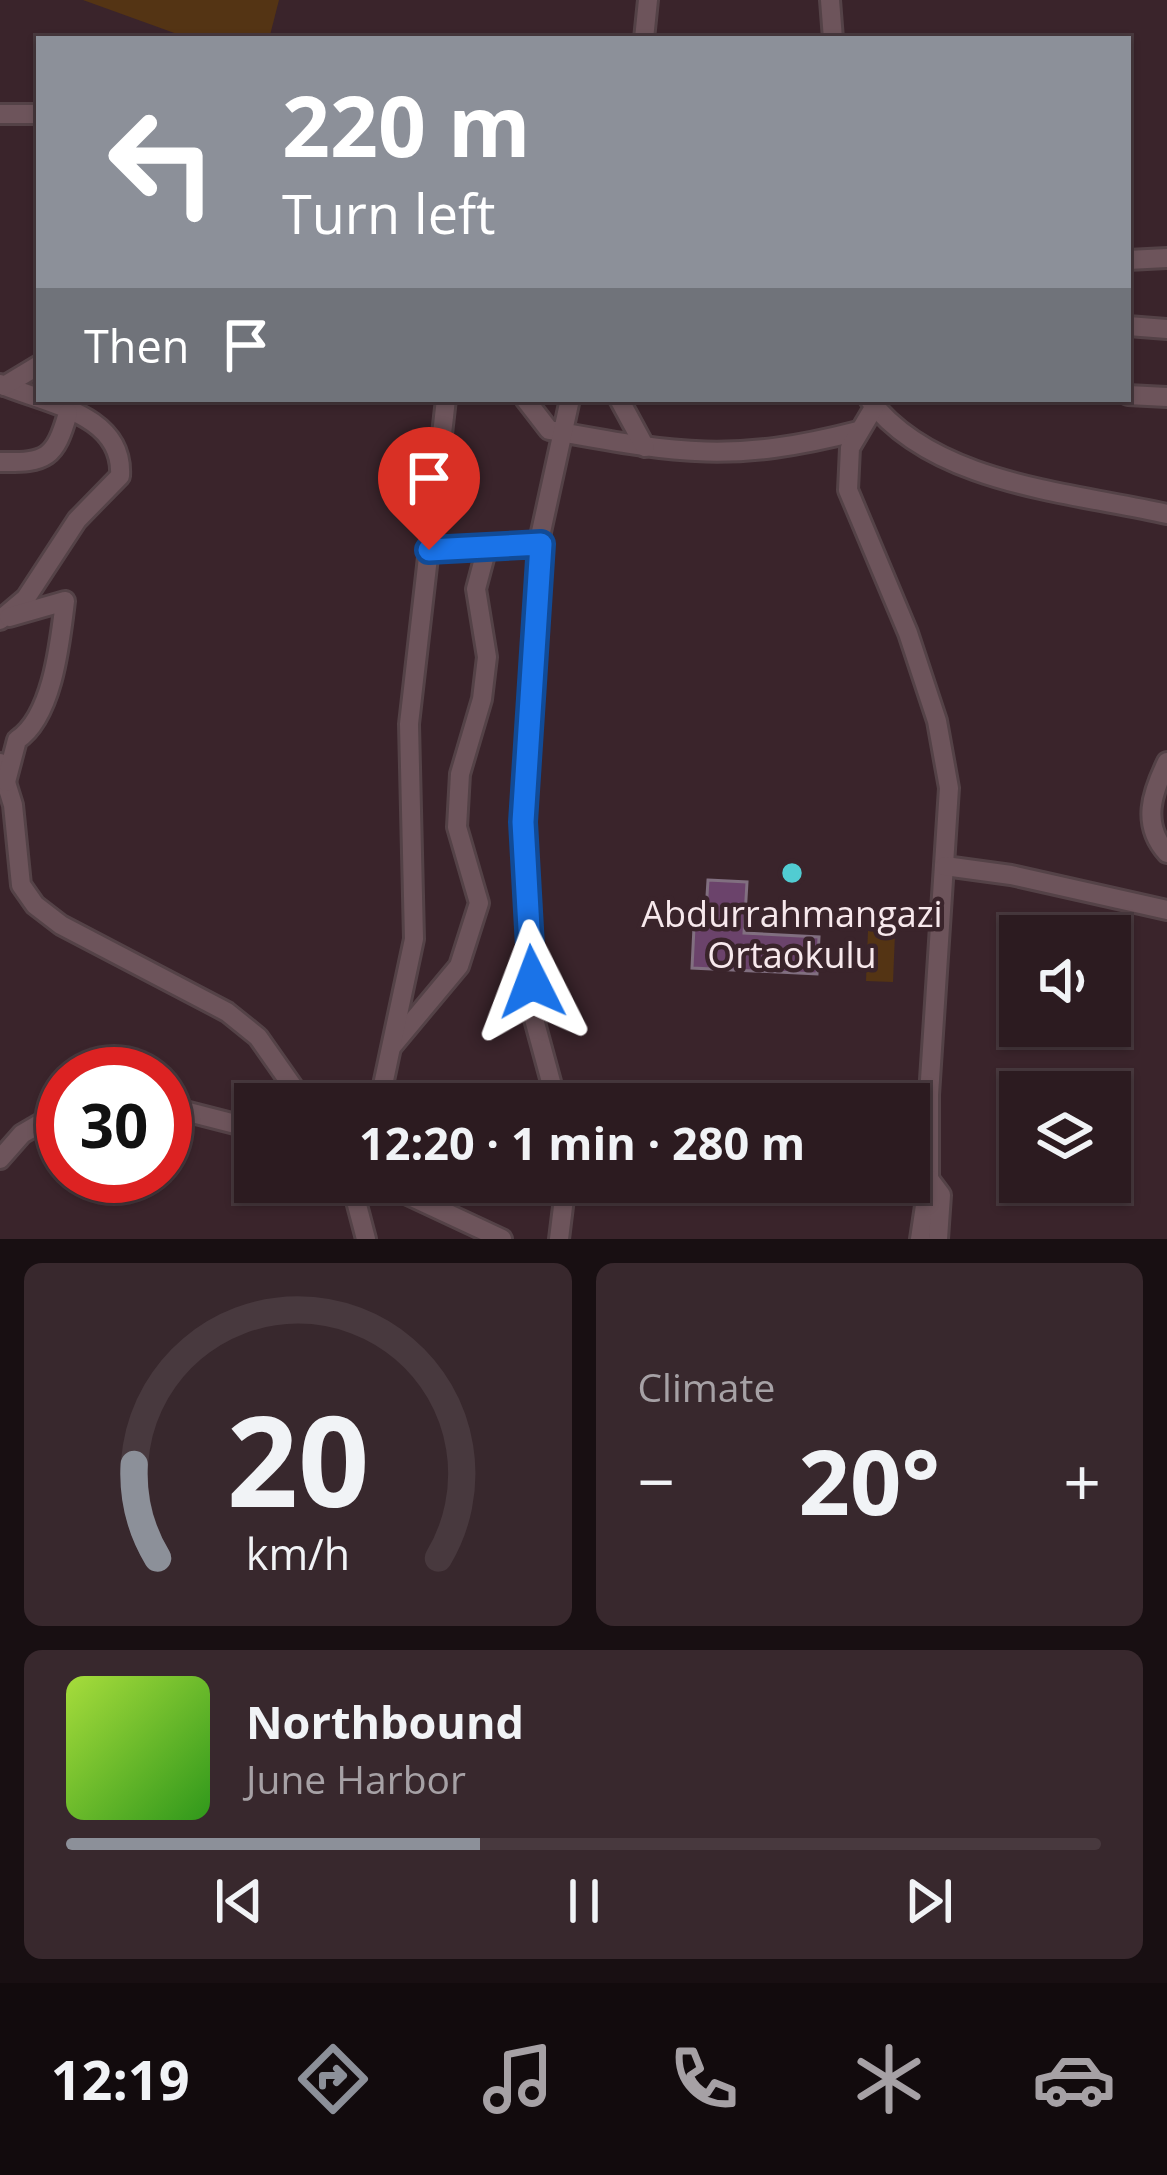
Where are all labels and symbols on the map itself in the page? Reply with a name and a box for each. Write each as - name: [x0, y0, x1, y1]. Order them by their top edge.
- pin: [378, 427, 480, 550]
- marker: Abdurrahmangazi Ortaokulu: [779, 860, 805, 886]
- place label: Abdurrahmangazi Ortaokulu: [641, 889, 943, 979]
- position arrow: [469, 919, 595, 1045]
- speed limit sign: 30: [36, 1047, 192, 1203]

